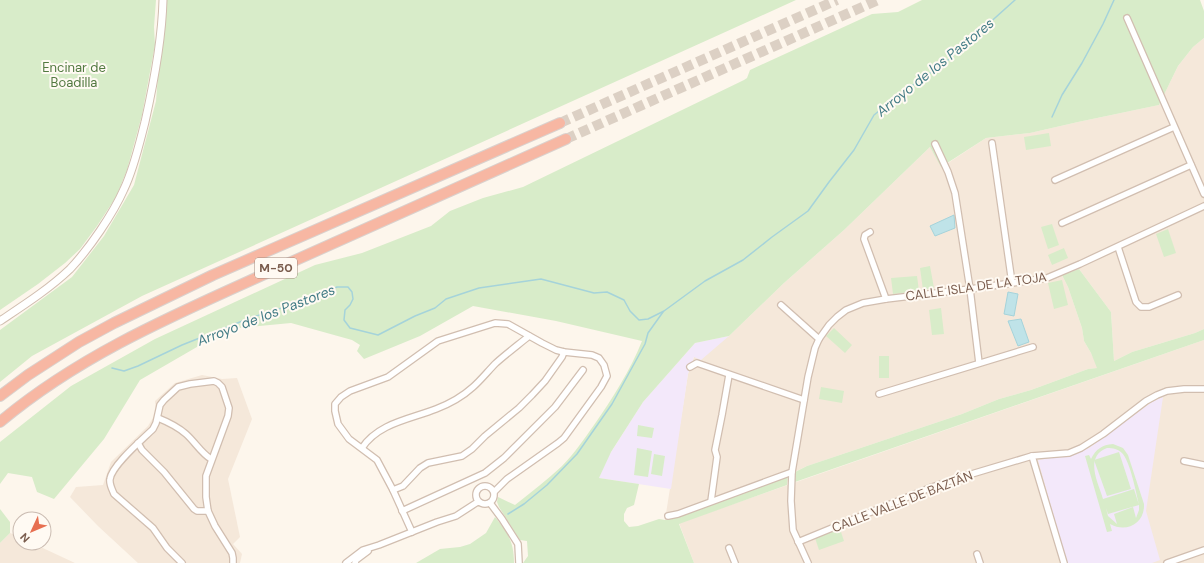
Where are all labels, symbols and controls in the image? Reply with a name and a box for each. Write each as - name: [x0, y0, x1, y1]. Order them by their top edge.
- water label: Arroyo de los Pastores: [872, 14, 998, 121]
- park label: Encinar de Boadilla: [42, 59, 106, 91]
- road number: M-50: [255, 258, 297, 278]
- street label: CALLE ISLA DE LA TOJA: [905, 268, 1048, 305]
- water label: Arroyo de los Pastores: [193, 280, 338, 350]
- street label: CALLE VALLE DE BAZTÁN: [829, 466, 975, 536]
- north arrow: [12, 511, 52, 551]
- text: N: [17, 530, 33, 546]

